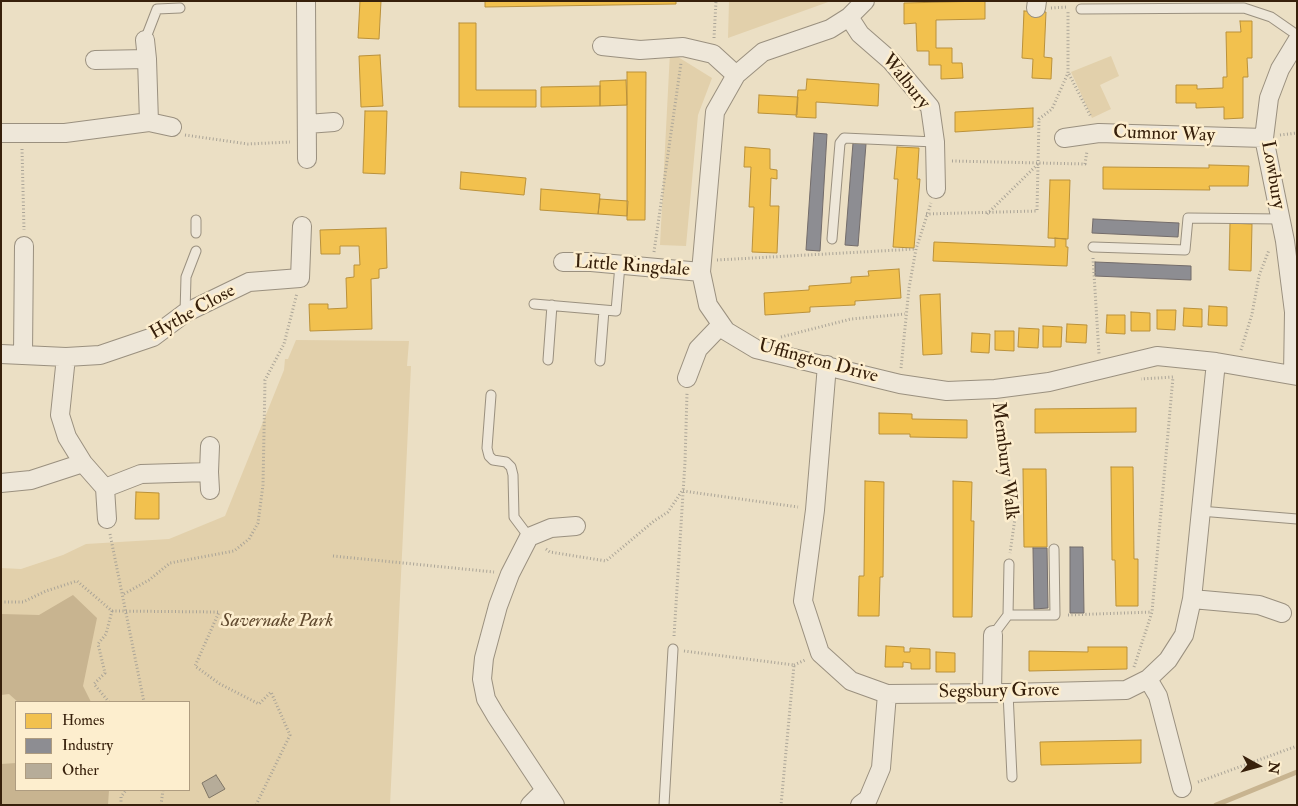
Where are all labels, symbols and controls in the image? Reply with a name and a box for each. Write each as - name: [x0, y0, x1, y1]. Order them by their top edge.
- street label: Walbury: [876, 50, 934, 114]
- street label: Cumnor Way: [1113, 122, 1215, 148]
- street label: Lowbury: [1255, 139, 1289, 211]
- street label: Little Ringdale: [574, 252, 690, 282]
- street label: Hythe Close: [146, 280, 240, 346]
- street label: Uffington Drive: [756, 335, 880, 389]
- street label: Membury Walk: [985, 401, 1023, 521]
- park label: Savernake Park: [221, 611, 333, 633]
- street label: Segsbury Grove: [938, 680, 1060, 704]
- legend: [15, 701, 190, 791]
- text: Homes: [62, 711, 104, 730]
- text: Industry: [62, 736, 113, 755]
- north arrow: [1233, 741, 1283, 791]
- text: Other: [62, 761, 99, 780]
- text: N: [1264, 761, 1283, 775]

